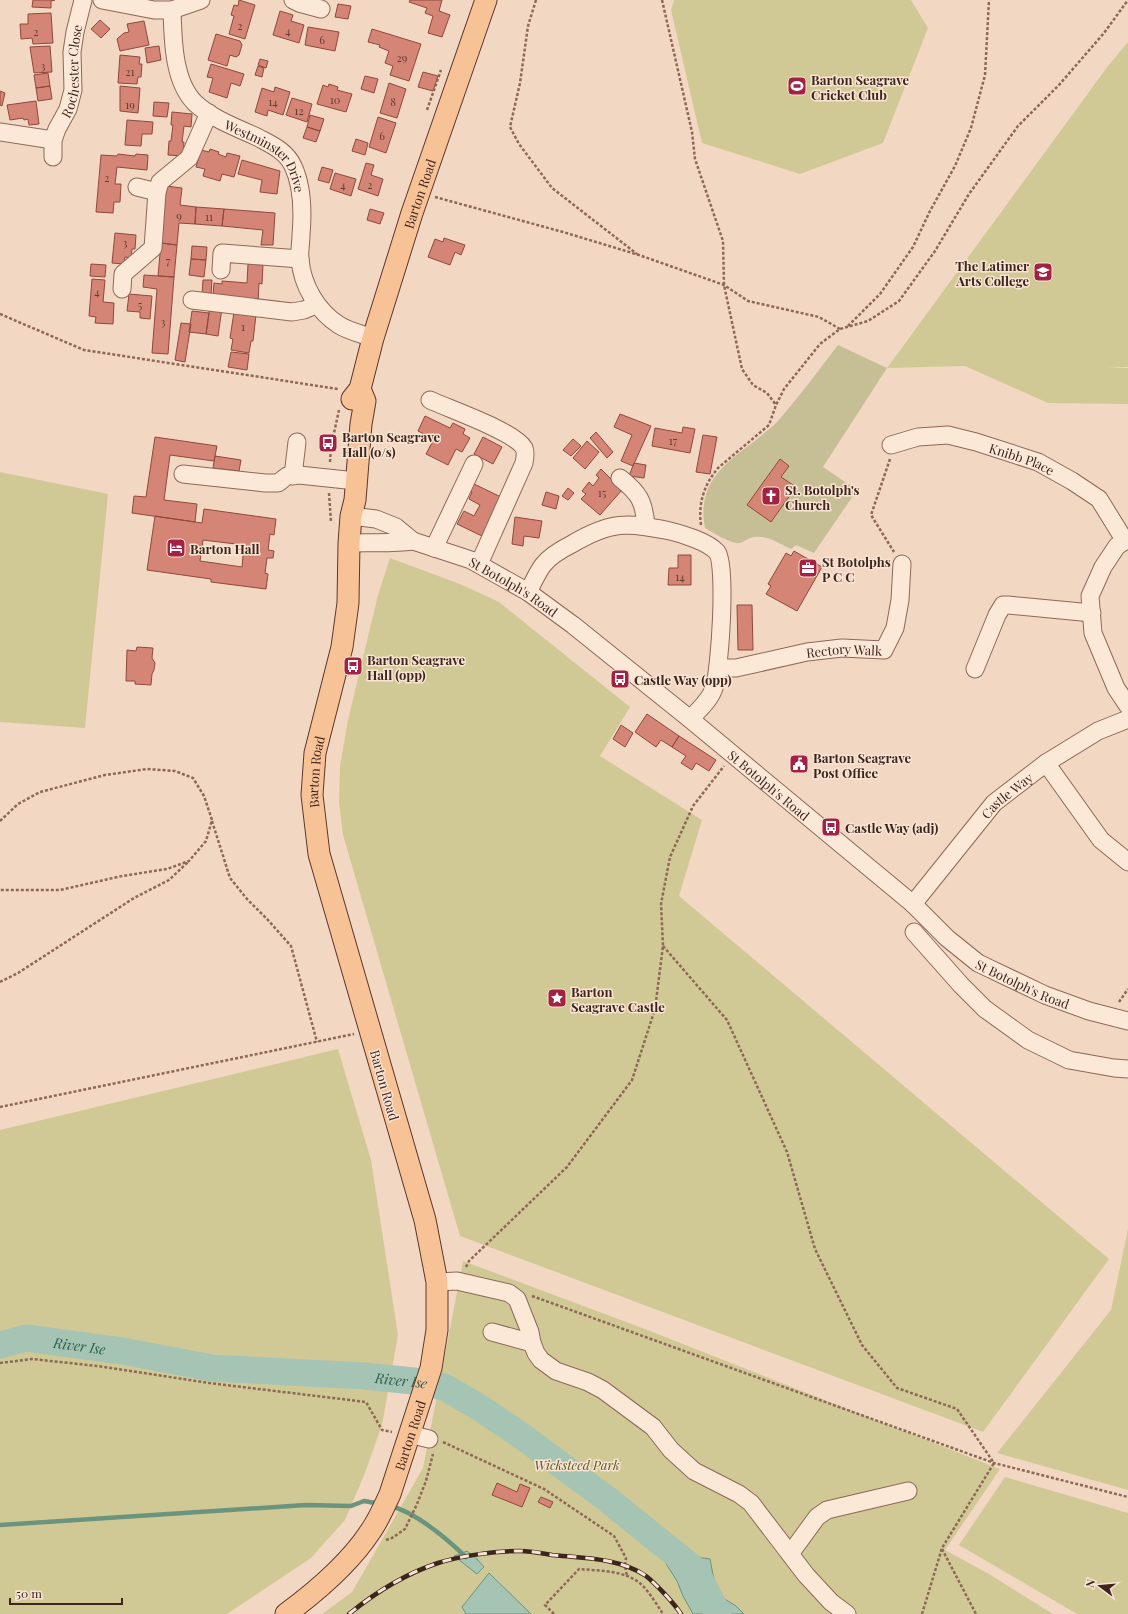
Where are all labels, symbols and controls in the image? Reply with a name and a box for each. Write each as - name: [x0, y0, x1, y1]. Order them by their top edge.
- house number: 2: [237, 18, 243, 33]
- street label: Rochester Close: [56, 22, 85, 121]
- house number: 4: [285, 23, 291, 38]
- house number: 2: [33, 24, 39, 39]
- house number: 6: [319, 32, 325, 47]
- house number: 29: [397, 50, 408, 65]
- house number: 3: [41, 58, 46, 73]
- house number: 21: [125, 64, 135, 79]
- place label: Barton Seagrave Cricket Club: [811, 71, 910, 103]
- sports icon: Barton Seagrave Cricket Club: [786, 75, 808, 97]
- house number: 10: [330, 92, 341, 107]
- house number: 14: [268, 94, 278, 109]
- house number: 8: [390, 94, 396, 109]
- house number: 19: [125, 97, 135, 112]
- house number: 12: [294, 103, 304, 118]
- street label: Westminster Drive: [221, 115, 309, 194]
- house number: 6: [379, 128, 385, 143]
- street label: Barton Road: [399, 156, 439, 231]
- house number: 2: [104, 170, 110, 185]
- house number: 4: [340, 177, 346, 192]
- house number: 2: [367, 177, 373, 192]
- house number: 9: [176, 208, 182, 223]
- house number: 11: [205, 209, 213, 224]
- house number: 3: [123, 235, 128, 250]
- house number: 7: [166, 253, 171, 268]
- place label: The Latimer Arts College: [955, 257, 1029, 289]
- school or university icon: The Latimer Arts College: [1032, 261, 1054, 283]
- house number: 4: [94, 284, 100, 299]
- house number: 5: [138, 297, 143, 312]
- house number: 3: [161, 314, 166, 329]
- house number: 1: [241, 319, 245, 334]
- place label: Barton Seagrave Hall (o/s): [342, 428, 441, 460]
- bus stop icon: Barton Seagrave Hall (o/s): [317, 432, 339, 454]
- house number: 17: [669, 433, 678, 448]
- street label: Knibb Place: [987, 438, 1058, 478]
- place label: St. Botolph's Church: [785, 481, 860, 513]
- house number: 15: [598, 485, 607, 500]
- church icon: St. Botolph's Church: [760, 485, 782, 507]
- hotel icon: Barton Hall: [165, 537, 187, 559]
- place label: Barton Hall: [190, 540, 260, 557]
- street label: St Botolph's Road: [466, 552, 562, 620]
- place label: St Botolphs P C C: [822, 553, 891, 585]
- office icon: St Botolphs P C C: [797, 557, 819, 579]
- house number: 14: [675, 569, 685, 584]
- street label: Rectory Walk: [805, 639, 883, 661]
- place label: Barton Seagrave Hall (opp): [367, 651, 466, 683]
- bus stop icon: Barton Seagrave Hall (opp): [342, 655, 364, 677]
- bus stop icon: Castle Way (opp): [609, 668, 631, 690]
- place label: Castle Way (opp): [634, 671, 732, 688]
- street label: Barton Road: [303, 733, 328, 809]
- street label: St Botolph's Road: [725, 746, 814, 824]
- place label: Barton Seagrave Post Office: [813, 749, 912, 781]
- public building icon: Barton Seagrave Post Office: [788, 753, 810, 775]
- street label: Castle Way: [977, 768, 1036, 822]
- bus stop icon: Castle Way (adj): [820, 816, 842, 838]
- place label: Castle Way (adj): [845, 819, 938, 836]
- street label: St Botolph's Road: [973, 955, 1072, 1012]
- place label: Barton Seagrave Castle: [571, 983, 665, 1015]
- place icon: Barton Seagrave Castle: [546, 987, 568, 1009]
- street label: Barton Road: [367, 1048, 403, 1123]
- water label: River Ise: [51, 1332, 107, 1358]
- water label: River Ise: [373, 1367, 429, 1392]
- street label: Barton Road: [390, 1397, 429, 1472]
- park label: Wicksteed Park: [534, 1456, 620, 1473]
- north arrow: [1080, 1566, 1120, 1606]
- text: N: [1082, 1577, 1098, 1589]
- scale bar: [10, 1580, 122, 1606]
- text: 50 m: [16, 1585, 42, 1601]

